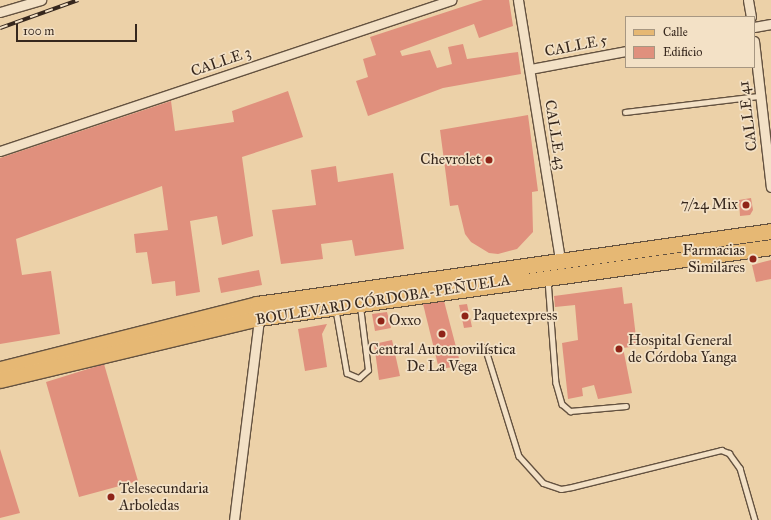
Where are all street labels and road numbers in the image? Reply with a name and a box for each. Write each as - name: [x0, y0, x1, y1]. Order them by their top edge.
- street label: CALLE 5: [543, 31, 609, 61]
- street label: CALLE 3: [189, 43, 253, 81]
- street label: CALLE 41: [735, 80, 761, 152]
- street label: CALLE 43: [541, 99, 569, 171]
- street label: BOULEVARD CÓRDOBA-PEÑUELA: [254, 271, 512, 329]

